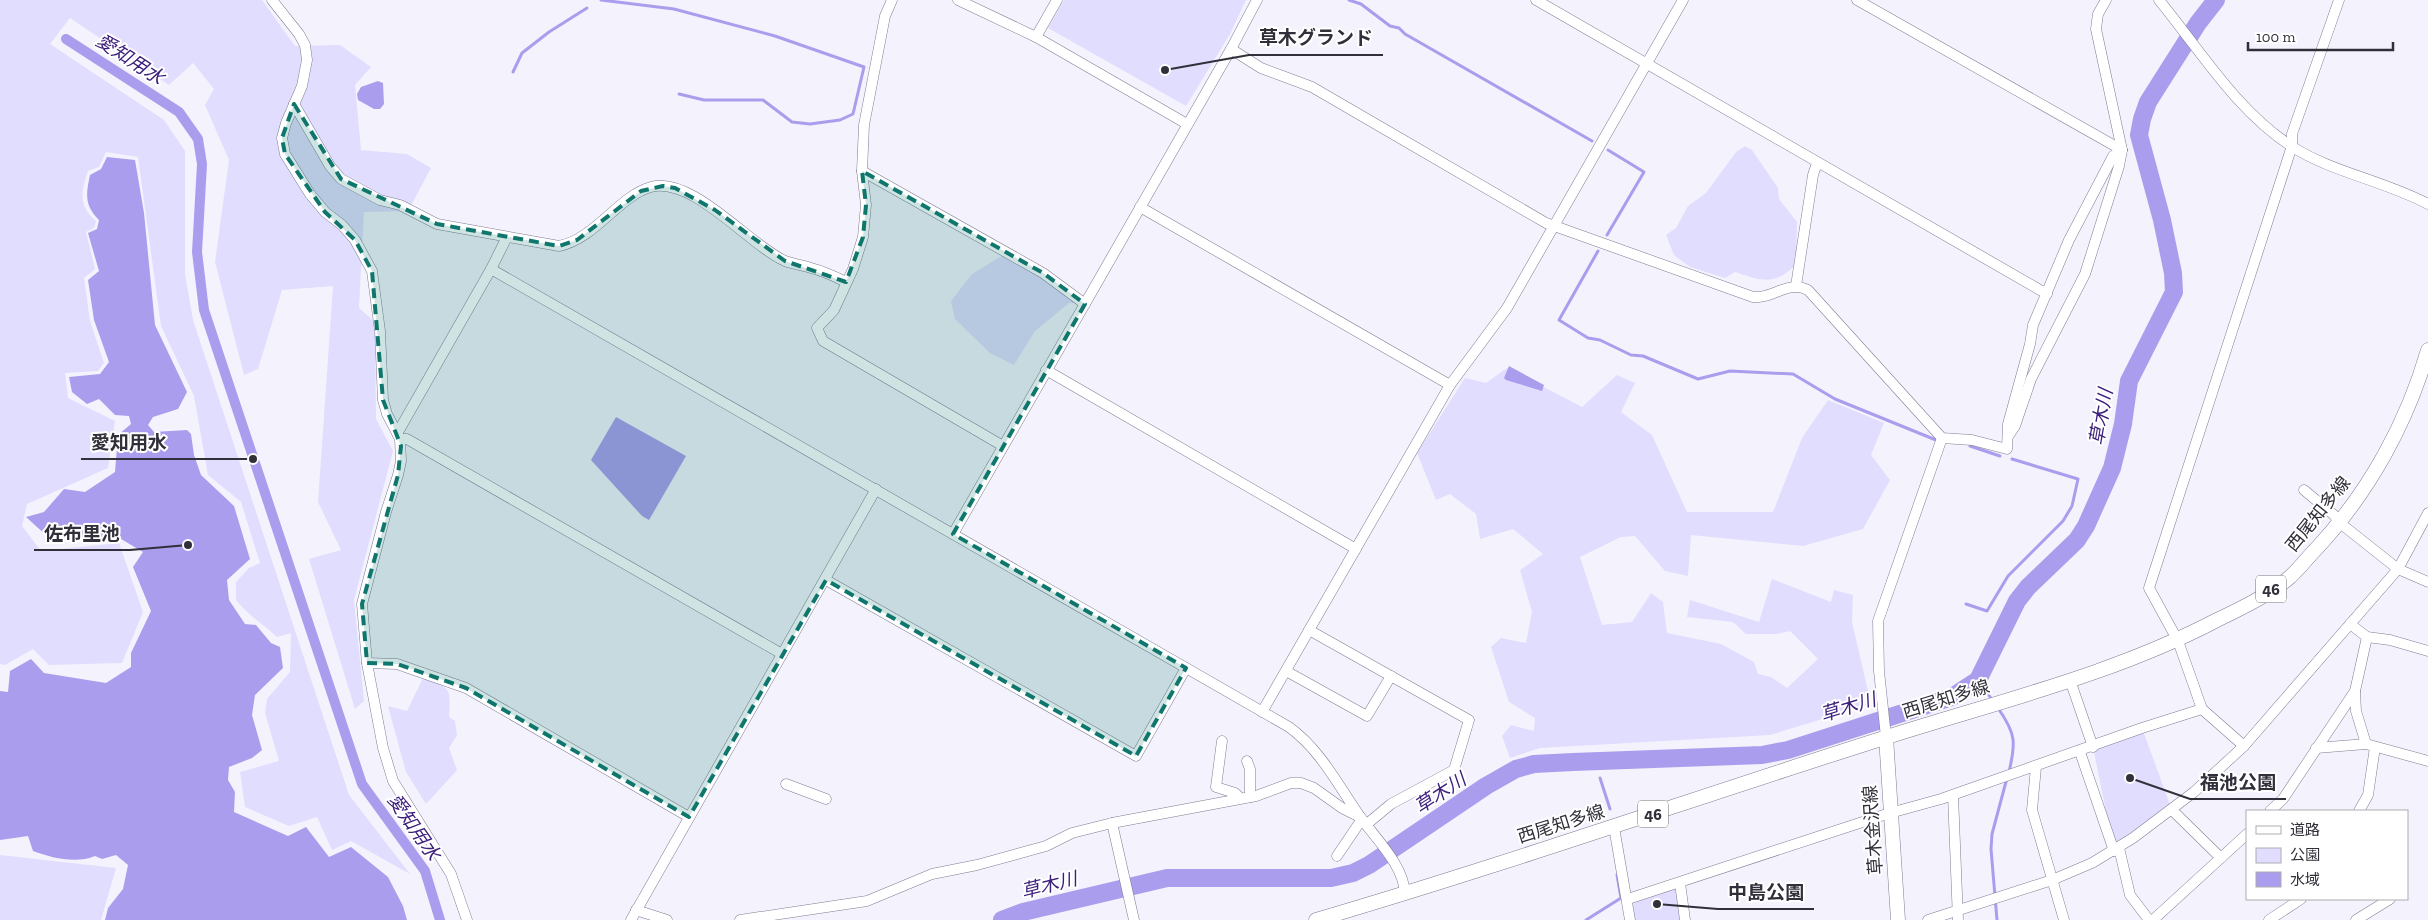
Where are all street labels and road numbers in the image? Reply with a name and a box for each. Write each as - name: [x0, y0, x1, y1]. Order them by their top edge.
- street label: 西尾知多線: [2281, 472, 2355, 556]
- road number: 46: [2256, 576, 2286, 602]
- street label: 西尾知多線: [1900, 675, 1992, 723]
- street label: 草木金沢線: [1859, 784, 1887, 876]
- street label: 西尾知多線: [1515, 800, 1607, 848]
- road number: 46: [1638, 801, 1668, 828]

